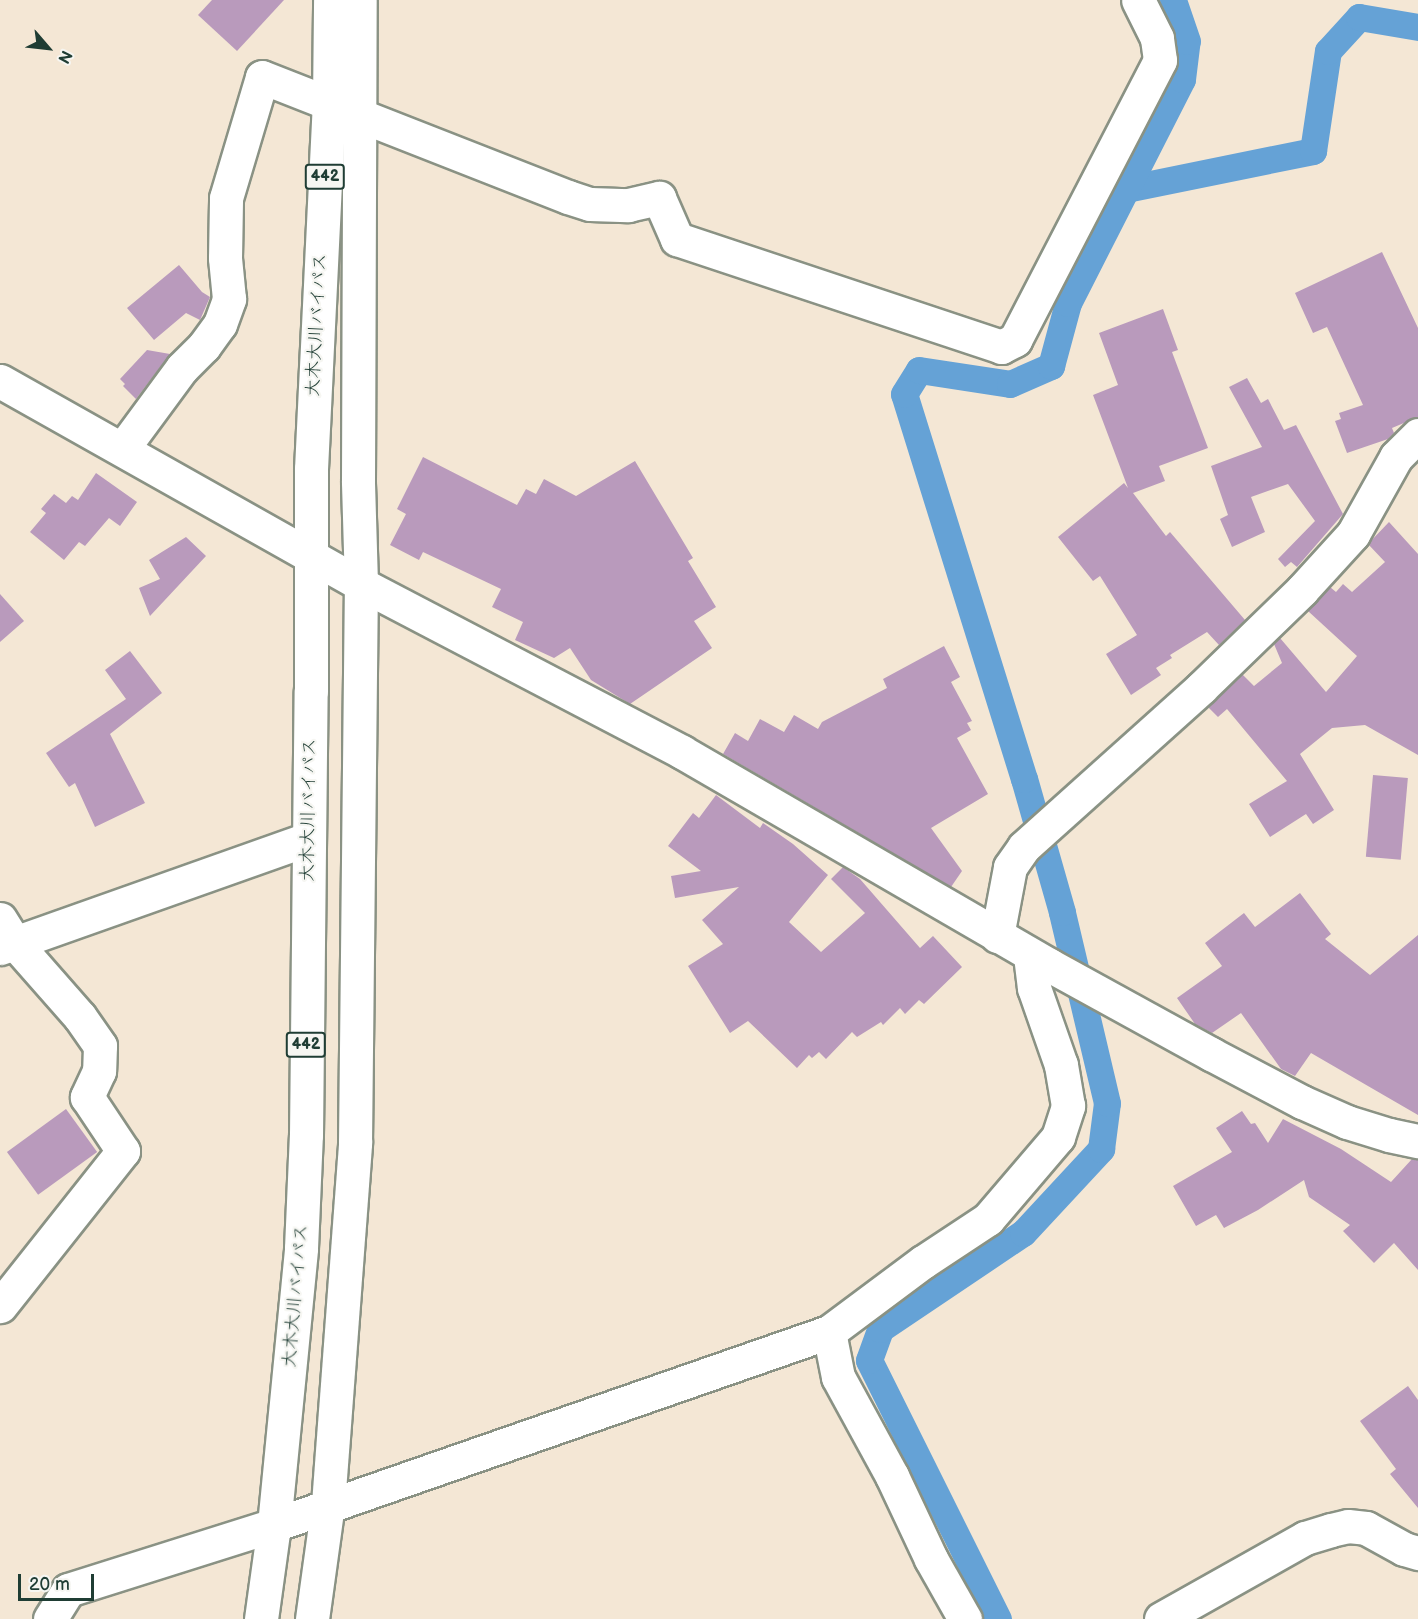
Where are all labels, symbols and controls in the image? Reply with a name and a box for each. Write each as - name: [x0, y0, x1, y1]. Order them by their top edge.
- north arrow: [18, 18, 78, 78]
- text: N: [53, 47, 76, 66]
- road number: 442: [304, 164, 346, 190]
- street label: 大木大川バイパス: [302, 253, 332, 397]
- street label: 大木大川バイパス: [297, 738, 321, 882]
- road number: 442: [285, 1032, 327, 1058]
- street label: 大木大川バイパス: [279, 1223, 313, 1369]
- scale bar: [21, 1562, 98, 1600]
- text: 20 m: [29, 1574, 70, 1595]

